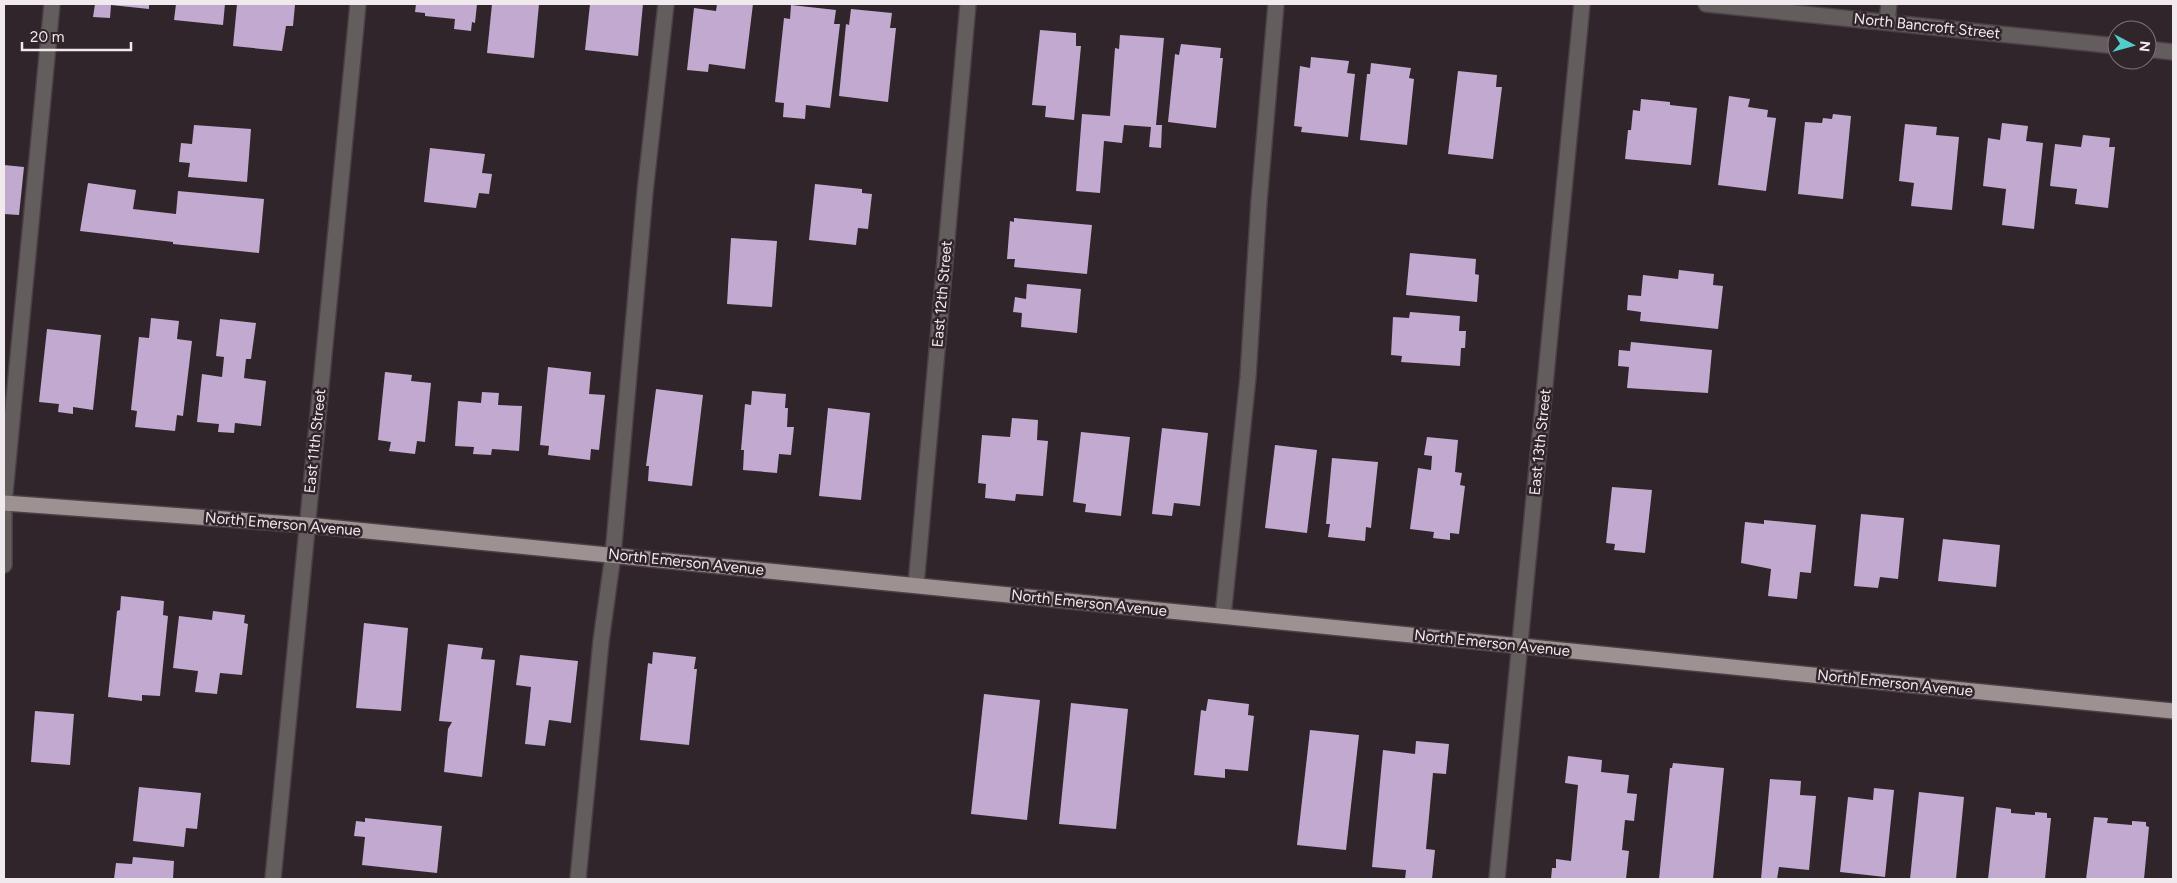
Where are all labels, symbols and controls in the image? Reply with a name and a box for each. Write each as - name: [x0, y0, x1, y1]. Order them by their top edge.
- street label: North Bancroft Street: [1853, 9, 2001, 43]
- scale bar: [22, 20, 131, 52]
- north arrow: [2107, 20, 2157, 70]
- text: 20 m: [30, 28, 64, 46]
- text: N: [2135, 40, 2153, 53]
- street label: East 12th Street: [928, 239, 956, 348]
- street label: East 11th Street: [301, 388, 329, 494]
- street label: East 13th Street: [1525, 388, 1555, 496]
- street label: North Emerson Avenue: [204, 508, 362, 540]
- street label: North Emerson Avenue: [607, 545, 765, 579]
- street label: North Emerson Avenue: [1010, 586, 1168, 620]
- street label: North Emerson Avenue: [1413, 626, 1571, 660]
- street label: North Emerson Avenue: [1816, 666, 1974, 700]

